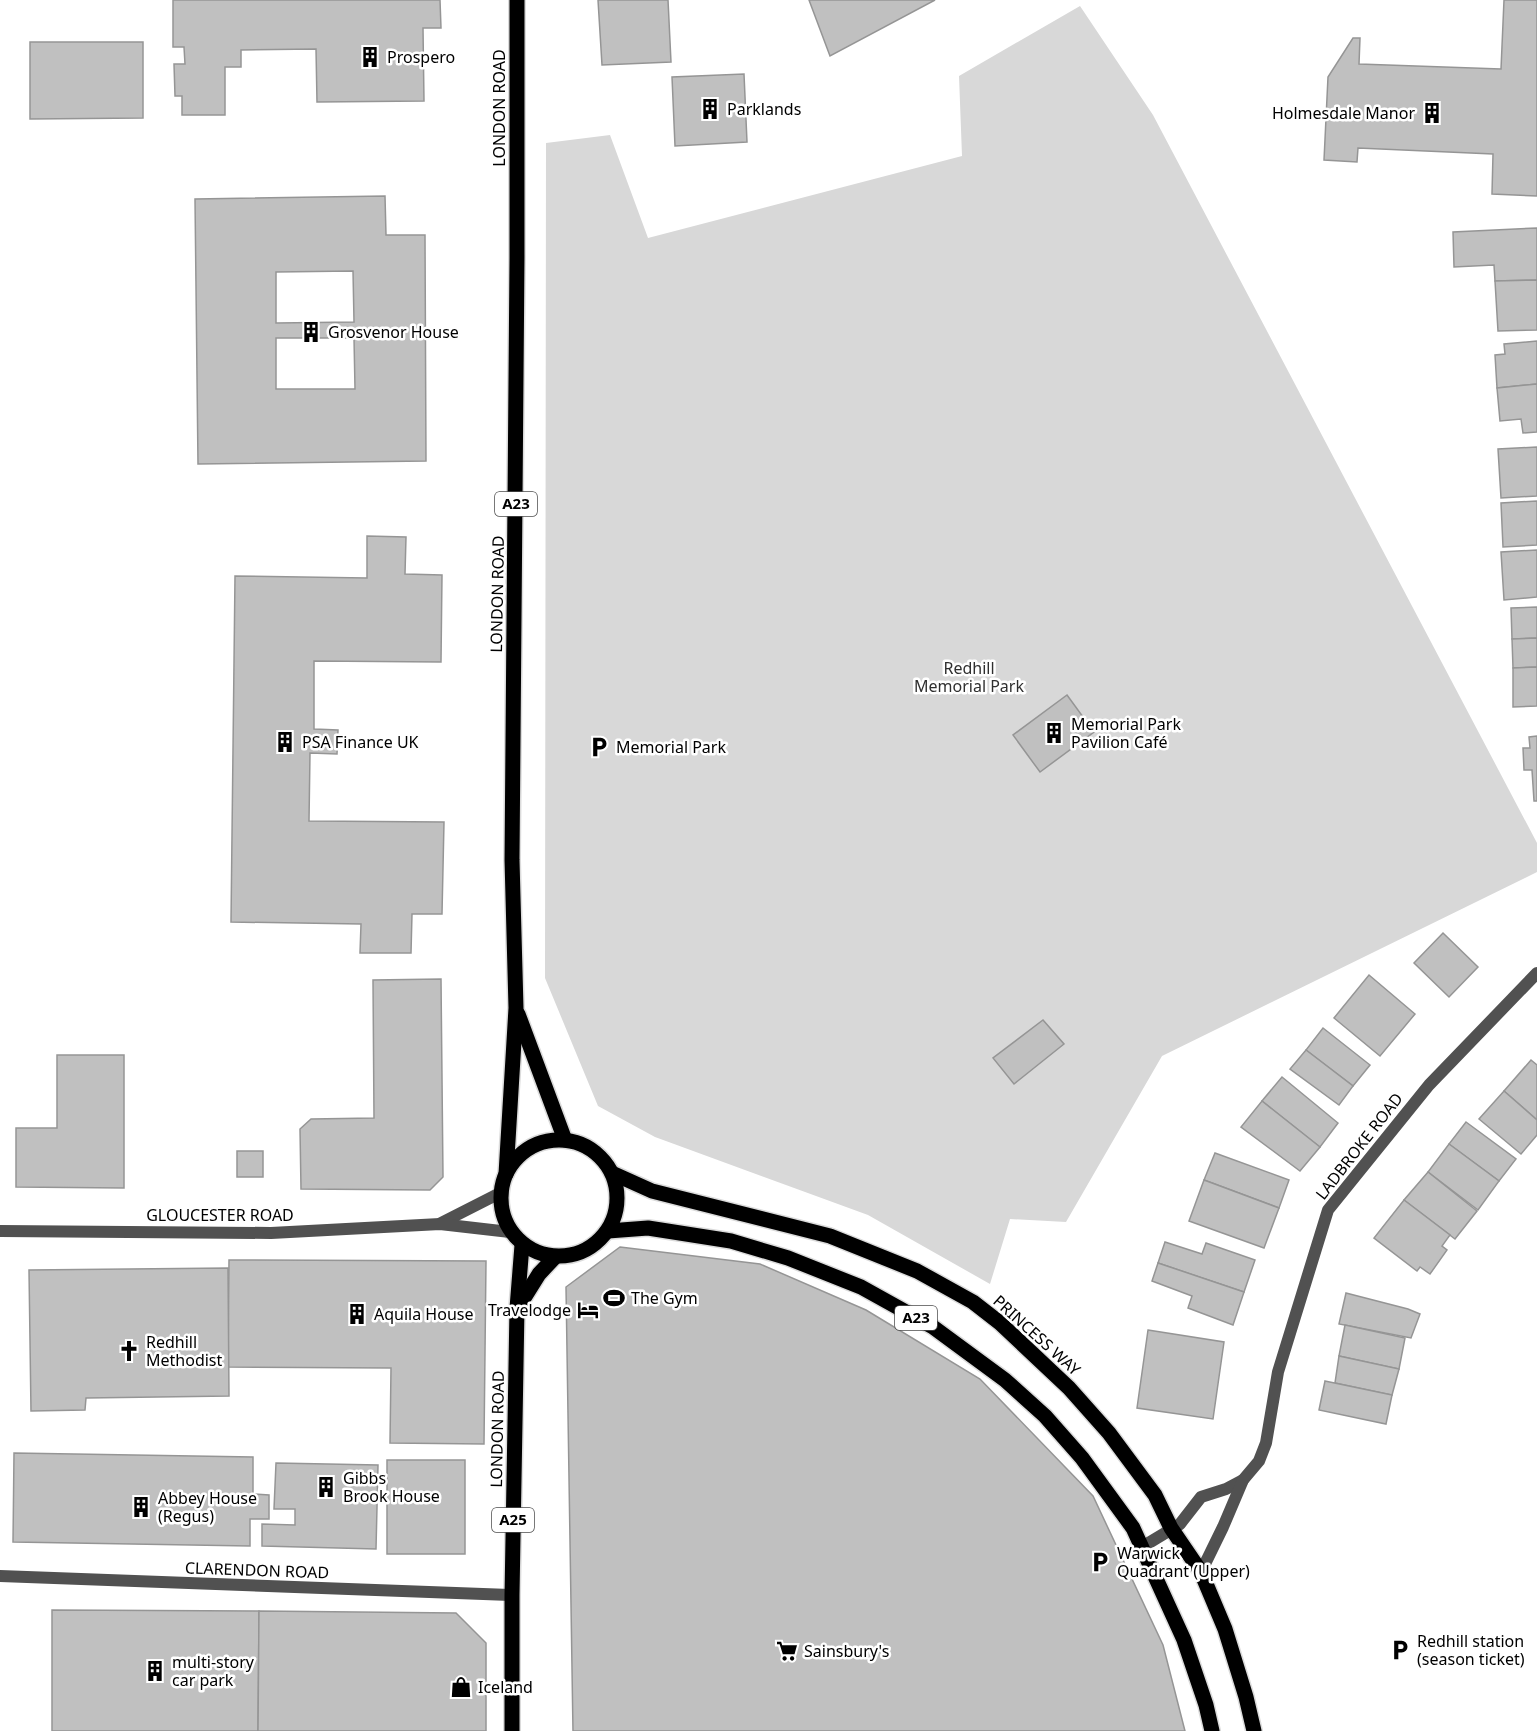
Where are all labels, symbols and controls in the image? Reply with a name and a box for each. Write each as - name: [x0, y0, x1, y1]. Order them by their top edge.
- building icon: Prospero: [358, 45, 382, 69]
- place label: Prospero: [387, 46, 455, 68]
- street label: LONDON ROAD: [488, 49, 510, 167]
- building icon: Parklands: [698, 97, 722, 121]
- place label: Parklands: [727, 98, 801, 120]
- building icon: Holmesdale Manor: [1420, 101, 1444, 125]
- place label: Holmesdale Manor: [1272, 102, 1415, 124]
- building icon: Grosvenor House: [299, 320, 323, 344]
- place label: Grosvenor House: [328, 321, 459, 343]
- road number: A23: [495, 492, 537, 516]
- street label: LONDON ROAD: [485, 535, 509, 653]
- park label: Redhill Memorial Park: [914, 657, 1024, 697]
- place label: Memorial Park Pavilion Café: [1071, 713, 1181, 753]
- building icon: Memorial Park Pavilion Café: [1042, 721, 1066, 745]
- building icon: PSA Finance UK: [273, 730, 297, 754]
- place label: PSA Finance UK: [302, 731, 419, 753]
- parking icon: Memorial Park: [587, 735, 611, 759]
- place label: Memorial Park: [616, 736, 726, 758]
- street label: LADBROKE ROAD: [1310, 1088, 1408, 1204]
- street label: GLOUCESTER ROAD: [146, 1204, 294, 1226]
- sports icon: The Gym: [602, 1286, 626, 1310]
- place label: The Gym: [631, 1287, 698, 1309]
- street label: PRINCESS WAY: [989, 1290, 1086, 1381]
- hotel icon: Travelodge: [576, 1298, 600, 1322]
- place label: Travelodge: [488, 1299, 571, 1321]
- building icon: Aquila House: [345, 1302, 369, 1326]
- place label: Aquila House: [374, 1303, 473, 1325]
- road number: A23: [895, 1306, 937, 1330]
- place label: Redhill Methodist: [146, 1331, 223, 1371]
- church icon: Redhill Methodist: [117, 1339, 141, 1363]
- street label: LONDON ROAD: [485, 1370, 509, 1488]
- place label: Gibbs Brook House: [343, 1467, 440, 1507]
- building icon: Gibbs Brook House: [314, 1475, 338, 1499]
- place label: Abbey House (Regus): [158, 1487, 257, 1527]
- building icon: Abbey House (Regus): [129, 1495, 153, 1519]
- road number: A25: [492, 1508, 534, 1532]
- place label: Warwick Quadrant (Upper): [1117, 1542, 1250, 1582]
- parking icon: Warwick Quadrant (Upper): [1088, 1550, 1112, 1574]
- street label: CLARENDON ROAD: [185, 1556, 329, 1584]
- place label: Redhill station (season ticket): [1417, 1630, 1525, 1670]
- parking icon: Redhill station (season ticket): [1388, 1638, 1412, 1662]
- supermarket icon: Sainsbury's: [775, 1639, 799, 1663]
- place label: Sainsbury's: [804, 1640, 889, 1662]
- place label: multi-story car park: [172, 1651, 255, 1691]
- building icon: multi-story car park: [143, 1659, 167, 1683]
- shop icon: Iceland: [449, 1675, 473, 1699]
- place label: Iceland: [478, 1676, 533, 1698]

